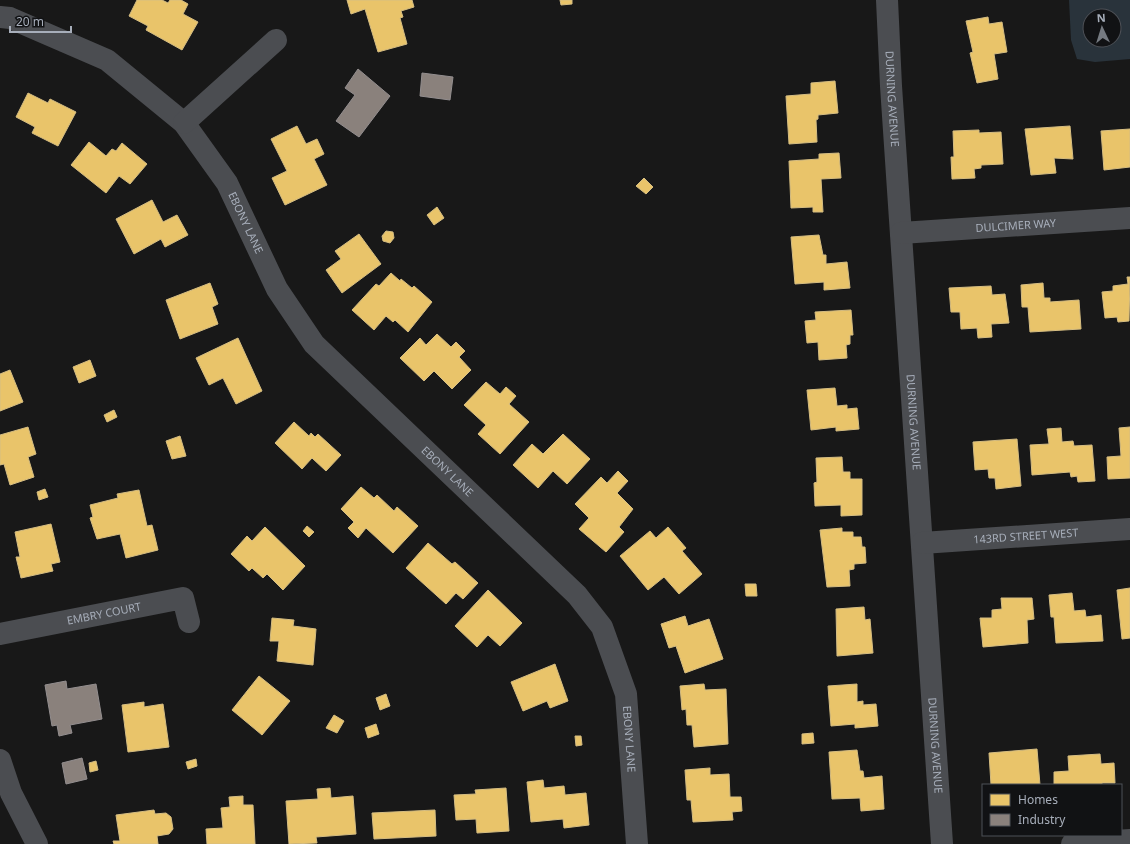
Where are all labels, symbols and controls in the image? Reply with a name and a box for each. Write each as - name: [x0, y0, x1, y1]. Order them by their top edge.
- scale bar: [10, 8, 71, 34]
- north arrow: [1082, 8, 1122, 48]
- text: N: [1096, 10, 1106, 25]
- text: 20 m: [16, 13, 44, 30]
- street label: DURNING AVENUE: [882, 50, 903, 147]
- street label: EBONY LANE: [225, 189, 267, 256]
- street label: DULCIMER WAY: [975, 215, 1057, 235]
- street label: DURNING AVENUE: [903, 374, 925, 471]
- street label: EBONY LANE: [418, 443, 477, 499]
- street label: 143RD STREET WEST: [973, 524, 1079, 547]
- street label: EMBRY COURT: [65, 598, 142, 628]
- street label: DURNING AVENUE: [925, 697, 947, 794]
- street label: EBONY LANE: [620, 705, 640, 773]
- legend: [982, 784, 1122, 836]
- text: Homes: [1018, 791, 1058, 808]
- text: Industry: [1018, 811, 1066, 828]

